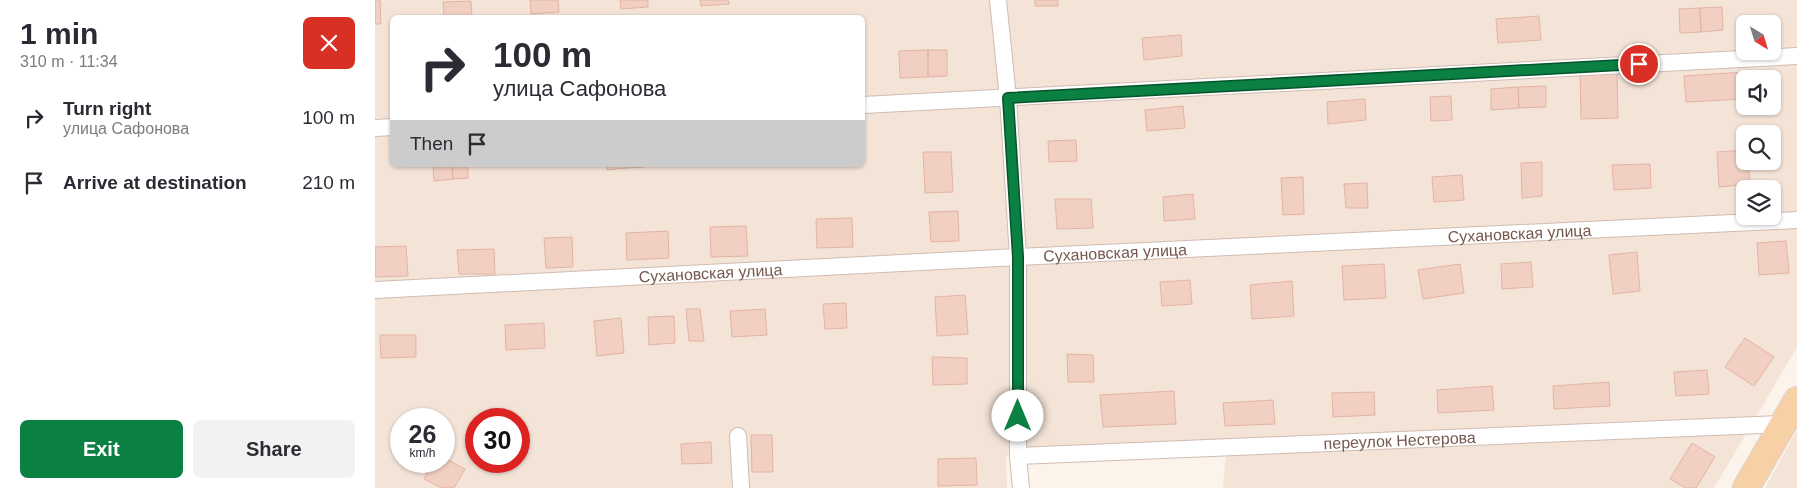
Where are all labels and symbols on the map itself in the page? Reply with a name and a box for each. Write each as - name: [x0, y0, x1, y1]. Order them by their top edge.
- north arrow: [1736, 15, 1781, 60]
- pin: [1618, 43, 1660, 85]
- street label: Сухановская улица: [1447, 221, 1592, 245]
- street label: Сухановская улица: [1043, 240, 1187, 264]
- street label: Сухановская улица: [638, 261, 783, 285]
- position arrow: [991, 389, 1043, 441]
- speed limit sign: 30: [465, 408, 530, 473]
- street label: переулок Нестерова: [1323, 428, 1476, 452]

